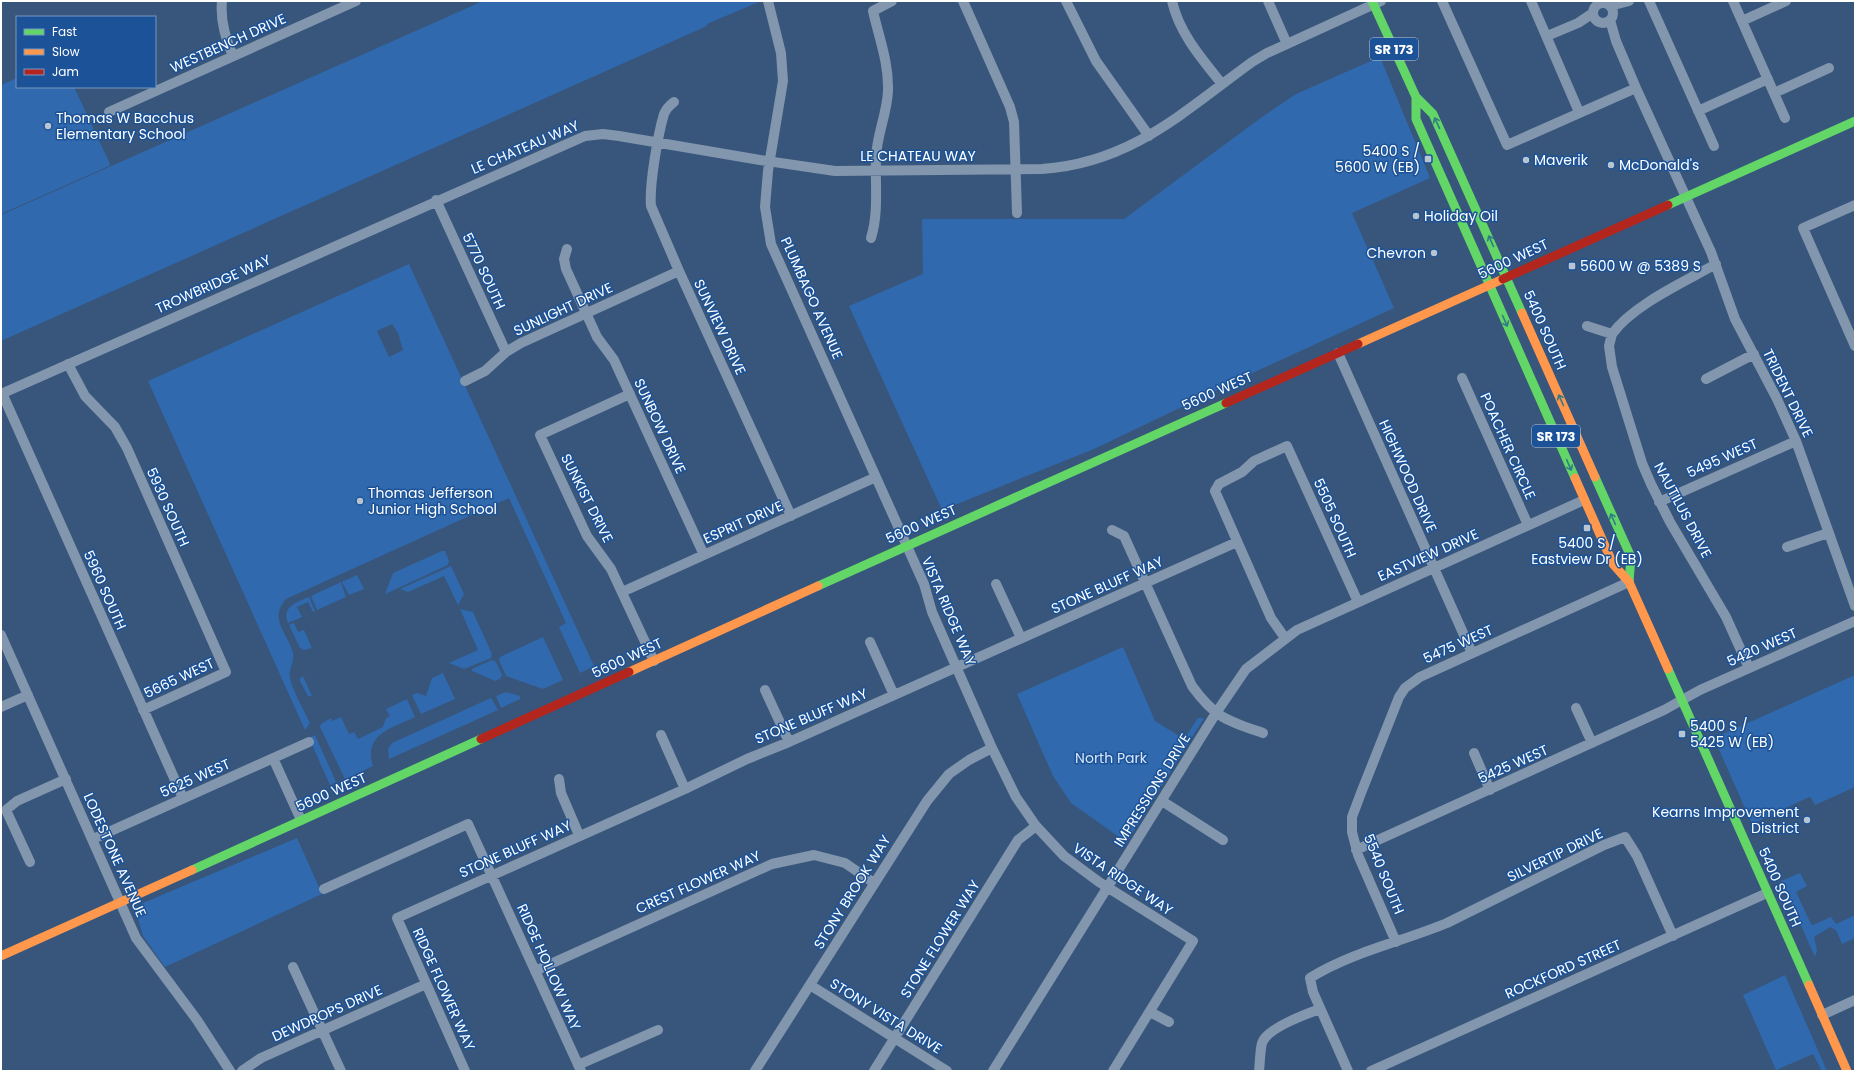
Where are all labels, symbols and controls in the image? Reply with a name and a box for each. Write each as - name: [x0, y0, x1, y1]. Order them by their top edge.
- street label: WESTBENCH DRIVE: [167, 8, 289, 78]
- legend: [16, 16, 156, 88]
- text: Fast: [52, 23, 77, 40]
- road number: SR 173: [1370, 38, 1418, 60]
- text: Slow: [52, 43, 80, 60]
- text: Jam: [52, 63, 79, 80]
- place label: Thomas W Bacchus Elementary School: [56, 108, 194, 144]
- street label: LE CHATEAU WAY: [468, 115, 582, 179]
- one-way arrow: [1433, 117, 1440, 129]
- marker: Thomas W Bacchus Elementary School: [43, 121, 53, 131]
- place label: 5400 S / 5600 W (EB): [1335, 141, 1420, 177]
- street label: LE CHATEAU WAY: [860, 146, 976, 166]
- place label: Maverik: [1534, 150, 1589, 170]
- marker: 5400 S / 5600 W (EB): [1423, 154, 1433, 164]
- marker: Maverik: [1521, 155, 1531, 165]
- place label: McDonald's: [1619, 155, 1699, 175]
- marker: McDonald's: [1606, 160, 1616, 170]
- place label: Holiday Oil: [1424, 206, 1498, 226]
- marker: Holiday Oil: [1411, 211, 1421, 221]
- street label: 5770 SOUTH: [457, 229, 511, 313]
- street label: PLUMBAGO AVENUE: [776, 234, 848, 362]
- street label: 5600 WEST: [1474, 234, 1552, 284]
- one-way arrow: [1487, 236, 1494, 248]
- place label: Chevron: [1367, 243, 1426, 263]
- marker: Chevron: [1429, 248, 1439, 258]
- street label: TROWBRIDGE WAY: [152, 250, 274, 318]
- place label: 5600 W @ 5389 S: [1580, 256, 1701, 276]
- marker: 5600 W @ 5389 S: [1567, 261, 1577, 271]
- street label: SUNVIEW DRIVE: [689, 276, 751, 378]
- street label: SUNLIGHT DRIVE: [510, 277, 616, 341]
- street label: 5400 SOUTH: [1519, 287, 1571, 373]
- one-way arrow: [1501, 315, 1509, 327]
- street label: TRIDENT DRIVE: [1758, 345, 1818, 441]
- street label: 5600 WEST: [1178, 366, 1256, 416]
- street label: SUNBOW DRIVE: [629, 375, 691, 477]
- street label: POACHER CIRCLE: [1475, 389, 1541, 503]
- one-way arrow: [1556, 395, 1564, 407]
- street label: HIGHWOOD DRIVE: [1374, 416, 1442, 536]
- road number: SR 173: [1532, 425, 1580, 447]
- street label: 5495 WEST: [1683, 433, 1761, 483]
- street label: SUNKIST DRIVE: [556, 450, 618, 546]
- one-way arrow: [1566, 459, 1573, 471]
- street label: NAUTILUS DRIVE: [1649, 459, 1717, 561]
- street label: 5930 SOUTH: [142, 464, 194, 550]
- street label: 5505 SOUTH: [1309, 475, 1361, 561]
- place label: Thomas Jefferson Junior High School: [368, 483, 497, 519]
- marker: Thomas Jefferson Junior High School: [355, 496, 365, 506]
- street label: ESPRIT DRIVE: [700, 496, 786, 548]
- street label: 5600 WEST: [882, 499, 960, 549]
- one-way arrow: [1609, 513, 1617, 525]
- marker: 5400 S / Eastview Dr (EB): [1582, 523, 1592, 533]
- street label: EASTVIEW DRIVE: [1374, 524, 1482, 586]
- place label: 5400 S / Eastview Dr (EB): [1531, 533, 1643, 569]
- street label: 5960 SOUTH: [79, 547, 131, 633]
- street label: STONE BLUFF WAY: [1048, 551, 1166, 619]
- street label: VISTA RIDGE WAY: [917, 553, 981, 669]
- street label: 5475 WEST: [1420, 620, 1496, 668]
- street label: 5420 WEST: [1724, 622, 1801, 671]
- street label: 5600 WEST: [588, 633, 666, 683]
- street label: 5665 WEST: [140, 653, 218, 703]
- street label: STONE BLUFF WAY: [752, 683, 870, 749]
- place label: 5400 S / 5425 W (EB): [1690, 716, 1774, 752]
- street label: IMPRESSIONS DRIVE: [1109, 729, 1195, 851]
- marker: 5400 S / 5425 W (EB): [1677, 729, 1687, 739]
- street label: 5425 WEST: [1475, 739, 1552, 788]
- park label: North Park: [1075, 748, 1148, 768]
- street label: 5625 WEST: [157, 753, 234, 802]
- street label: 5600 WEST: [292, 767, 370, 817]
- street label: LODESTONE AVENUE: [79, 790, 151, 920]
- place label: Kearns Improvement District: [1652, 802, 1799, 838]
- street label: STONE BLUFF WAY: [456, 815, 574, 883]
- marker: Kearns Improvement District: [1802, 815, 1812, 825]
- street label: SILVERTIP DRIVE: [1504, 823, 1606, 887]
- street label: STONY BROOK WAY: [809, 831, 895, 953]
- street label: 5540 SOUTH: [1359, 831, 1409, 917]
- street label: VISTA RIDGE WAY: [1069, 838, 1177, 920]
- street label: 5400 SOUTH: [1754, 844, 1806, 930]
- street label: CREST FLOWER WAY: [632, 846, 764, 918]
- street label: STONE FLOWER WAY: [895, 876, 985, 1002]
- street label: RIDGE HOLLOW WAY: [512, 901, 586, 1033]
- street label: RIDGE FLOWER WAY: [408, 925, 480, 1053]
- street label: ROCKFORD STREET: [1502, 934, 1625, 1004]
- street label: STONY VISTA DRIVE: [826, 973, 946, 1059]
- street label: DEWDROPS DRIVE: [269, 980, 385, 1046]

